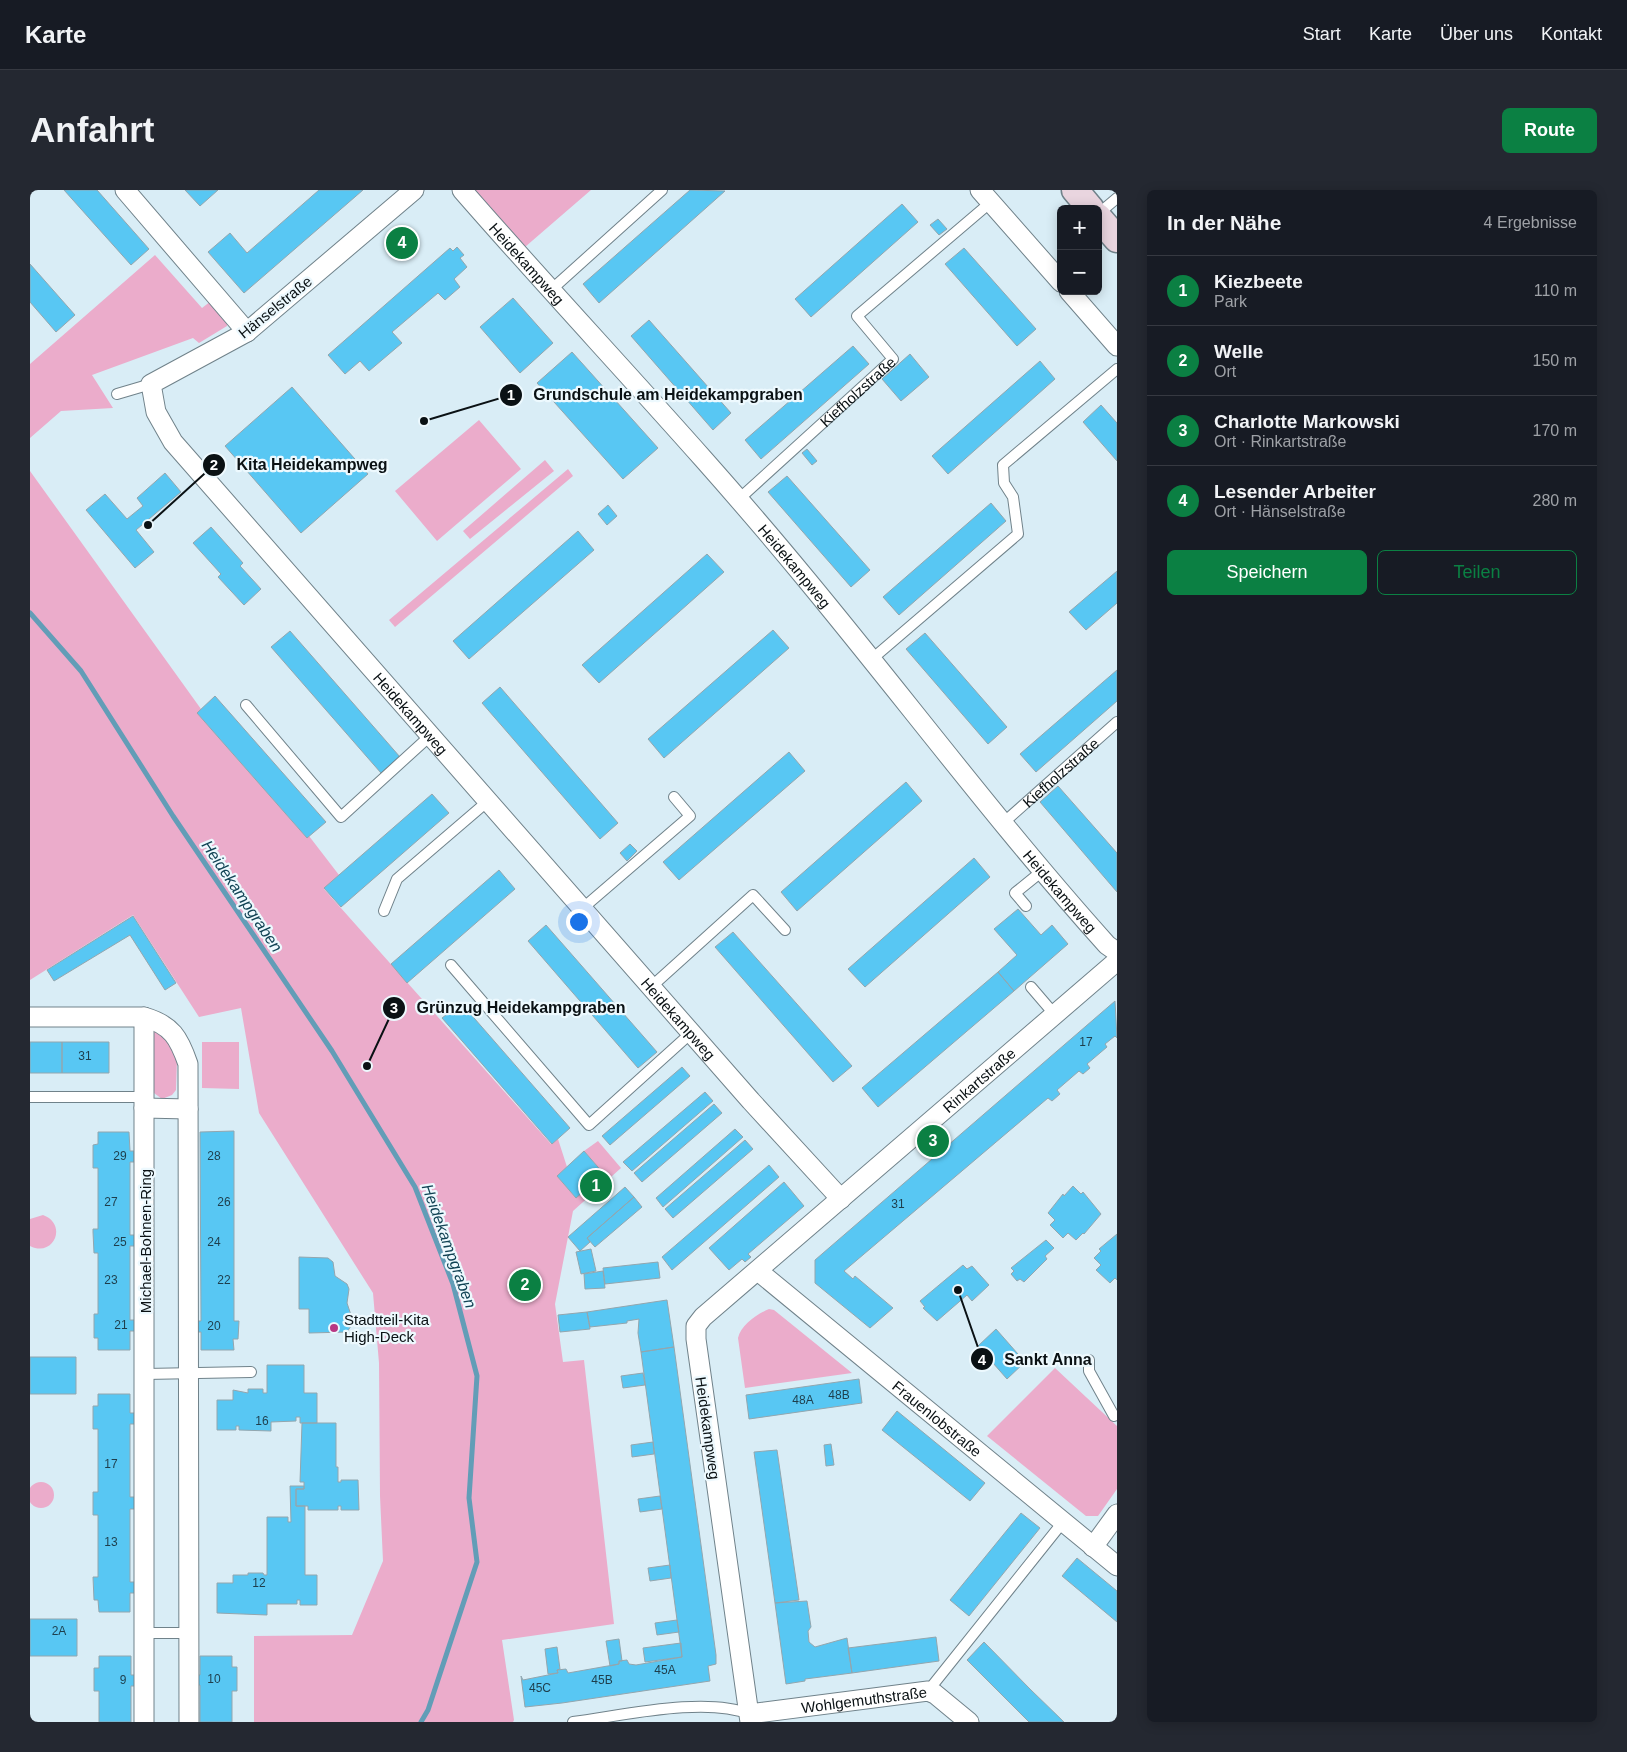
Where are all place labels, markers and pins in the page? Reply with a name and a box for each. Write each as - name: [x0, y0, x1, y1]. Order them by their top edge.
- pin: 4: [386, 224, 418, 262]
- callout: Grundschule am Heidekampgraben: [498, 379, 813, 410]
- callout: Kita Heidekampweg: [201, 449, 398, 480]
- callout: Grünzug Heidekampgraben: [381, 992, 635, 1023]
- pin: 3: [917, 1122, 949, 1160]
- pin: 1: [580, 1167, 612, 1205]
- pin: 2: [509, 1266, 541, 1304]
- place label: Stadtteil-Kita High-Deck: [344, 1311, 430, 1345]
- marker: Stadtteil-Kita High-Deck: [328, 1322, 340, 1334]
- callout: Sankt Anna: [969, 1344, 1102, 1375]

